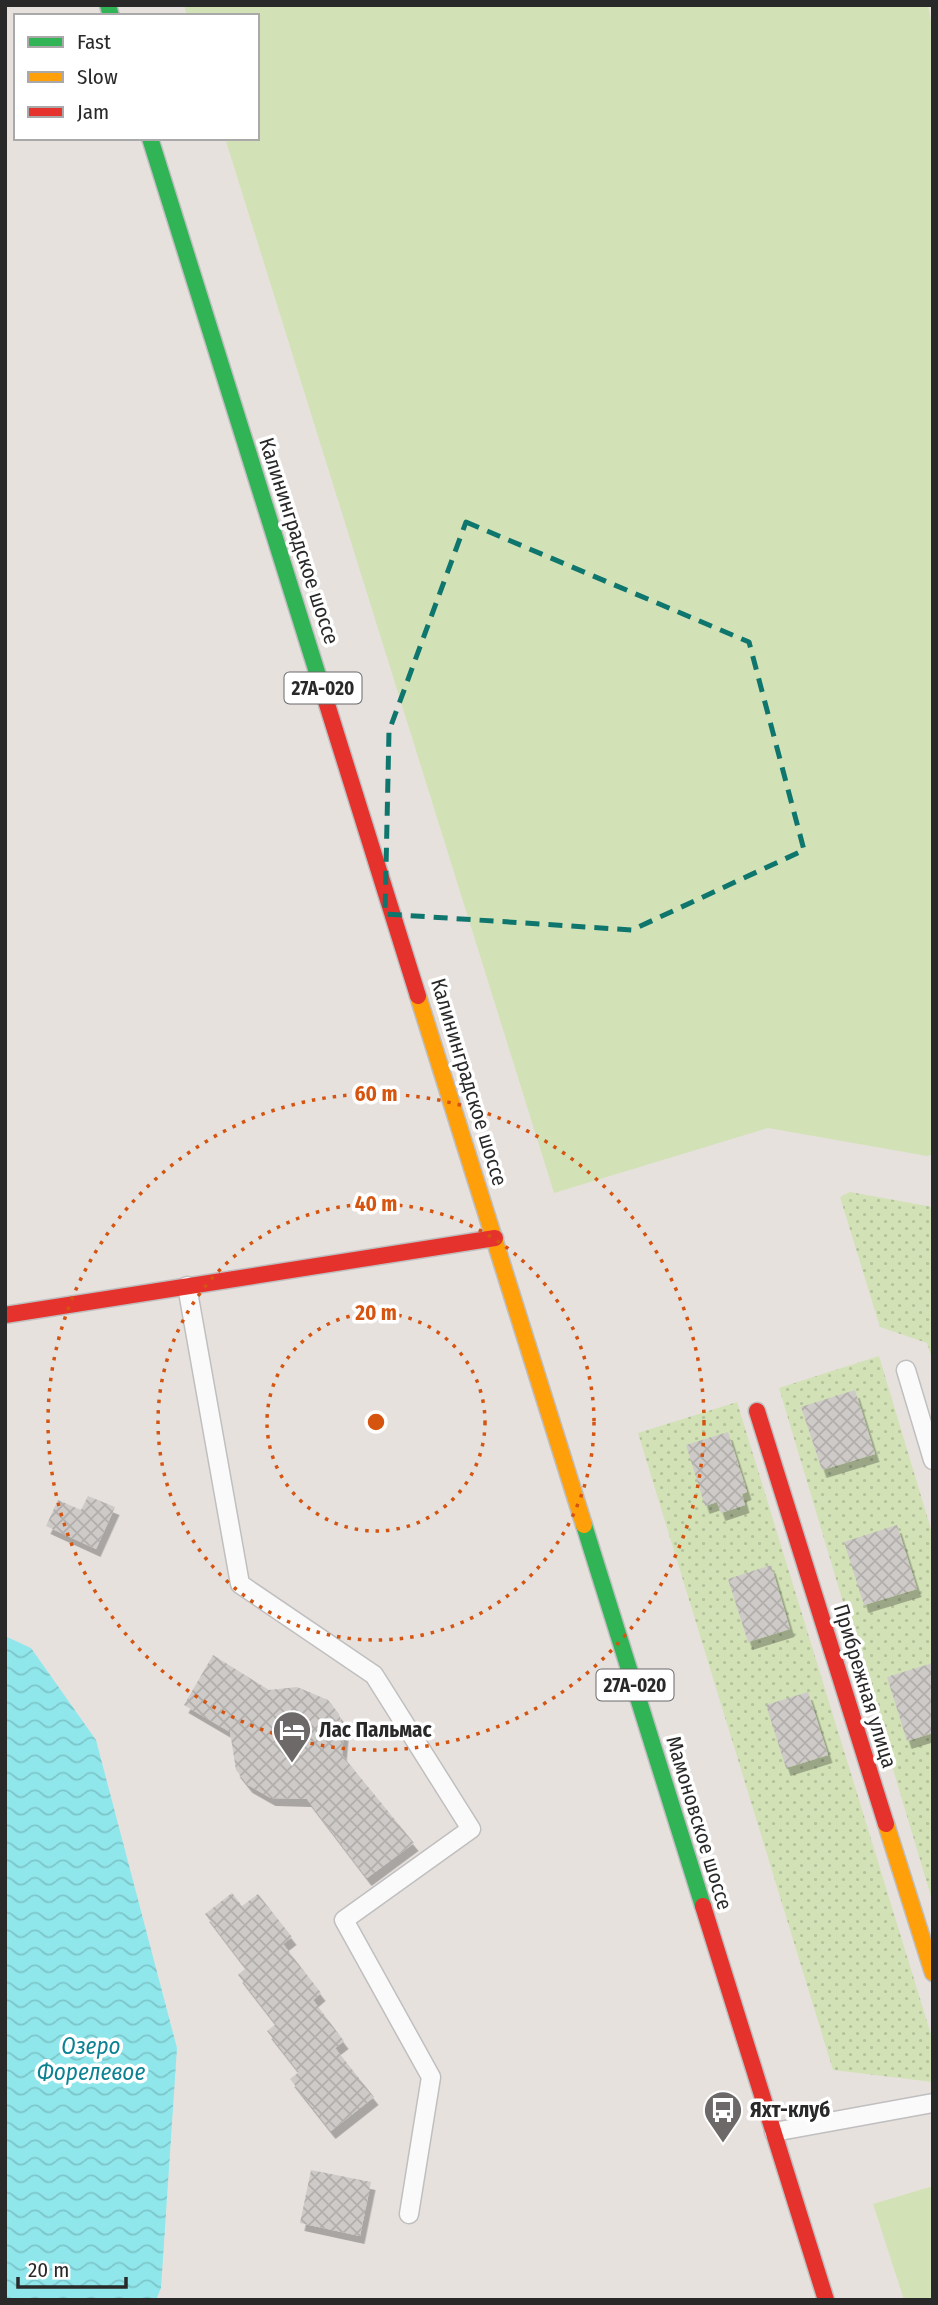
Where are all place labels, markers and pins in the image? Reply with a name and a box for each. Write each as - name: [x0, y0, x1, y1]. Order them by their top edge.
- centre of rings: [364, 1410, 388, 1434]
- hotel icon: Лас Пальмас: [271, 1709, 313, 1764]
- place label: Лас Пальмас: [319, 1717, 433, 1743]
- bus stop icon: Яхт-клуб: [702, 2089, 744, 2144]
- place label: Яхт-клуб: [750, 2097, 830, 2123]

